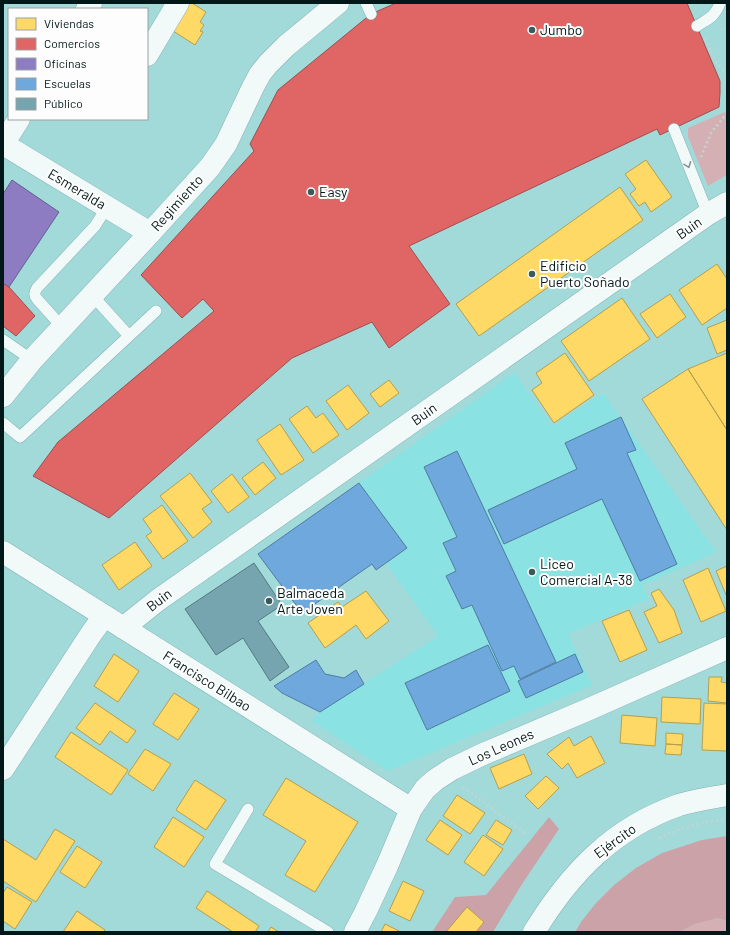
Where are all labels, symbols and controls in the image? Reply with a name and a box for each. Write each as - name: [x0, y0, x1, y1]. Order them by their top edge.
- legend: [8, 8, 148, 120]
- text: Viviendas: [44, 16, 94, 30]
- place label: Jumbo: [540, 21, 582, 38]
- marker: Jumbo: [527, 25, 537, 35]
- text: Comercios: [44, 36, 100, 50]
- text: Oficinas: [44, 56, 87, 70]
- text: Escuelas: [44, 76, 91, 90]
- text: Público: [44, 96, 83, 110]
- one-way arrow: [684, 161, 692, 168]
- street label: Esmeralda: [45, 165, 109, 212]
- street label: Regimiento: [147, 171, 206, 234]
- place label: Easy: [319, 183, 348, 200]
- marker: Easy: [306, 187, 316, 197]
- street label: Buin: [673, 213, 705, 242]
- place label: Edificio Puerto Soñado: [540, 257, 630, 290]
- marker: Edificio Puerto Soñado: [527, 269, 537, 279]
- street label: Buin: [408, 399, 440, 428]
- place label: Liceo Comercial A-38: [540, 555, 632, 588]
- marker: Liceo Comercial A-38: [527, 567, 537, 577]
- place label: Balmaceda Arte Joven: [277, 584, 344, 617]
- street label: Buin: [143, 585, 175, 615]
- marker: Balmaceda Arte Joven: [264, 596, 274, 606]
- street label: Francisco Bilbao: [160, 647, 254, 714]
- street label: Los Leones: [466, 725, 536, 768]
- street label: Ejército: [590, 820, 639, 862]

